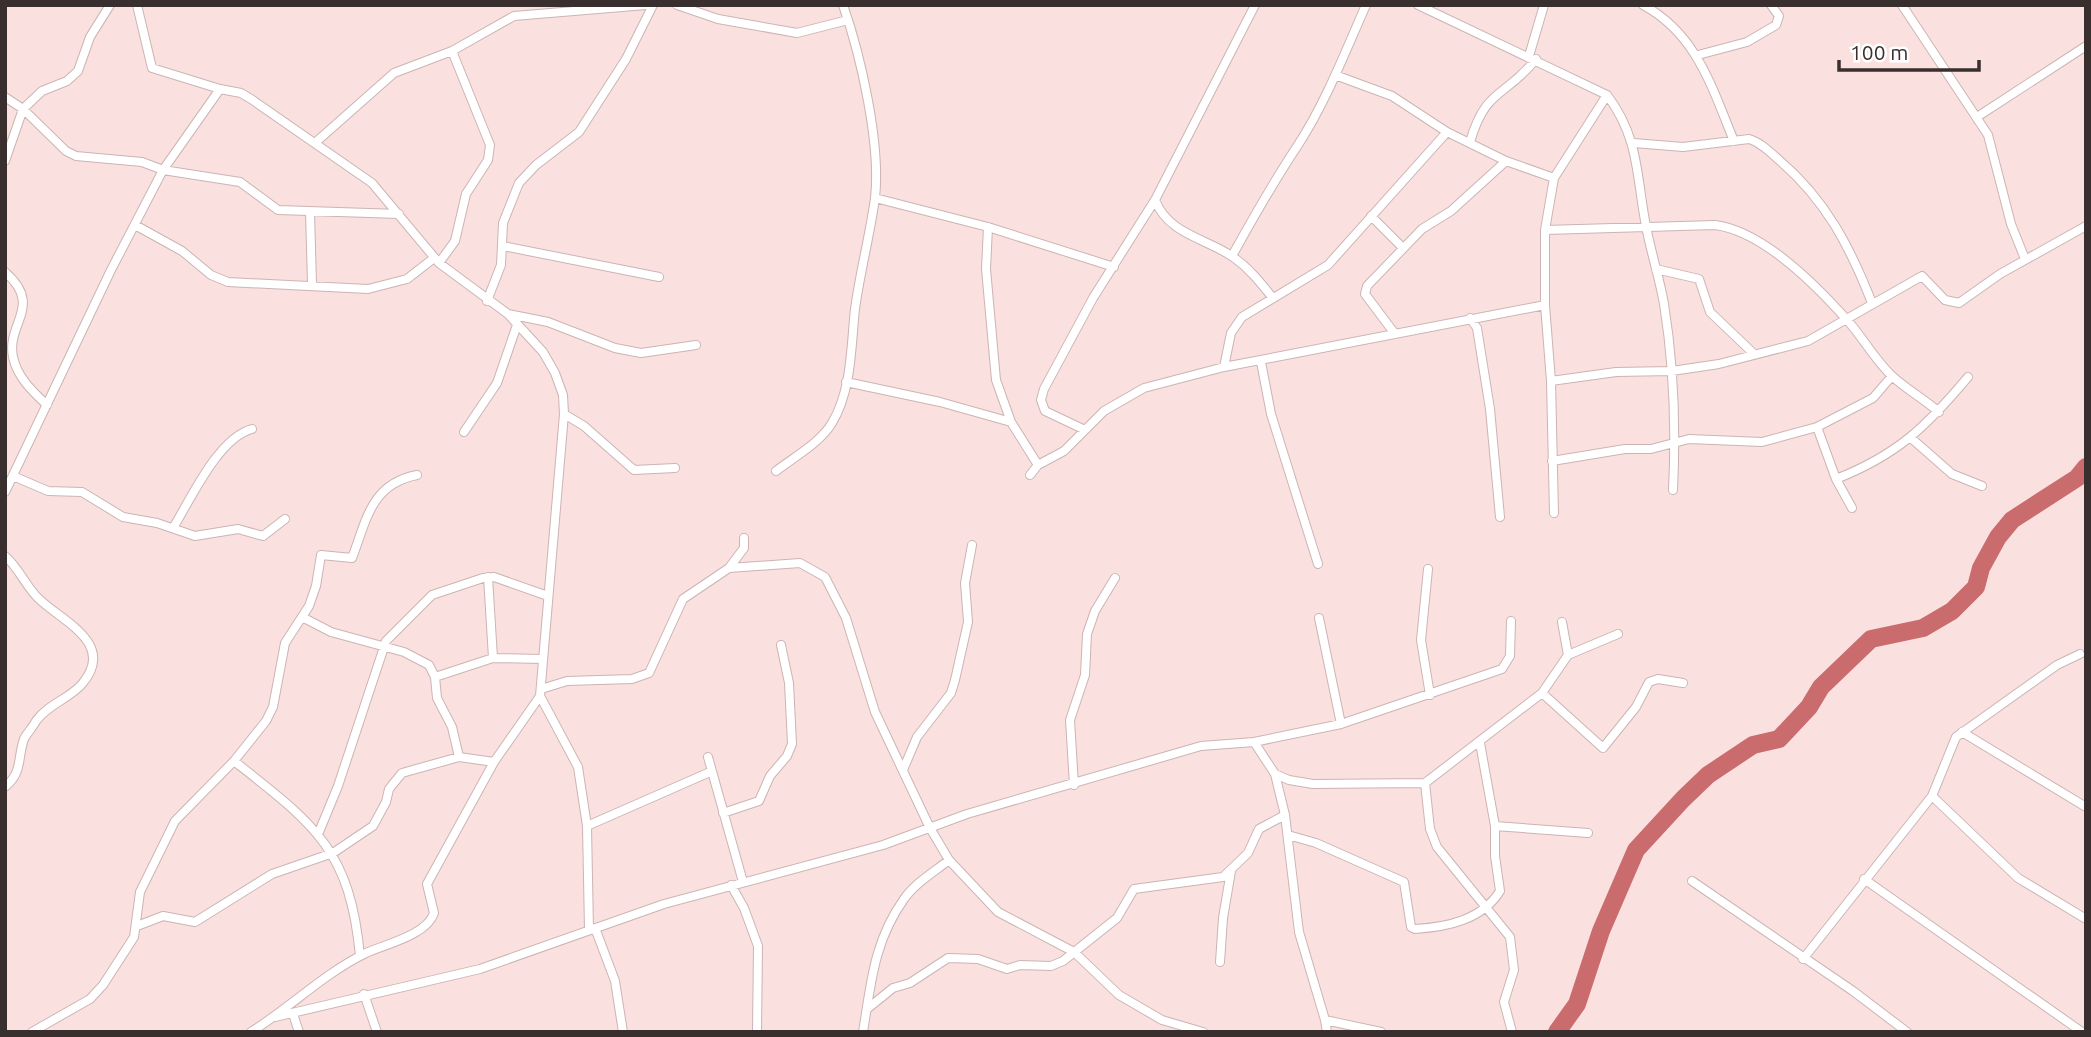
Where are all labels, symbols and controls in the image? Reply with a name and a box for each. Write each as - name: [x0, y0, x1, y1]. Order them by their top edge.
- scale bar: [1839, 28, 1979, 72]
- text: 100 m: [1850, 40, 1908, 64]

